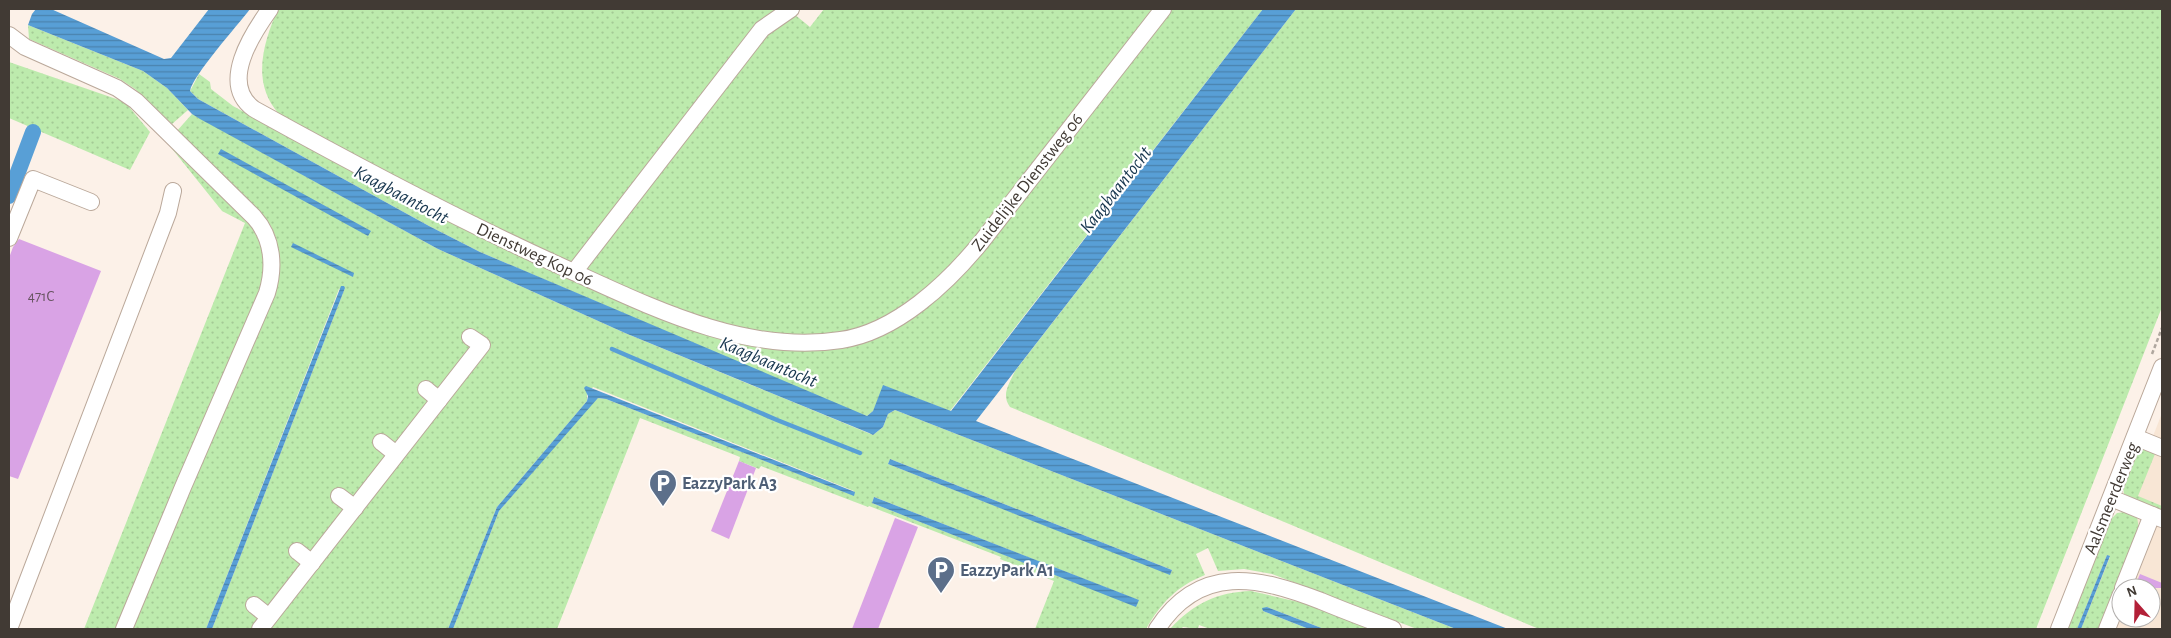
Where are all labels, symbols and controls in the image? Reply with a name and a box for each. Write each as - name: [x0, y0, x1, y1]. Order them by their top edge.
- street label: Zuidelijke Dienstweg 06: [969, 111, 1087, 255]
- water label: Kaagbaantocht: [1077, 143, 1156, 237]
- water label: Kaagbaantocht: [351, 163, 452, 228]
- street label: Dienstweg Kop 06: [474, 220, 596, 290]
- house number: 471C: [28, 289, 54, 304]
- water label: Kaagbaantocht: [717, 333, 821, 392]
- street label: Aalsmeerderweg: [2081, 440, 2143, 557]
- parking icon: EazzyPark A3: [648, 468, 678, 507]
- place label: EazzyPark A3: [682, 475, 777, 493]
- parking icon: EazzyPark A1: [926, 555, 956, 594]
- place label: EazzyPark A1: [960, 562, 1054, 580]
- north arrow: [2111, 578, 2161, 628]
- text: N: [2125, 583, 2139, 600]

